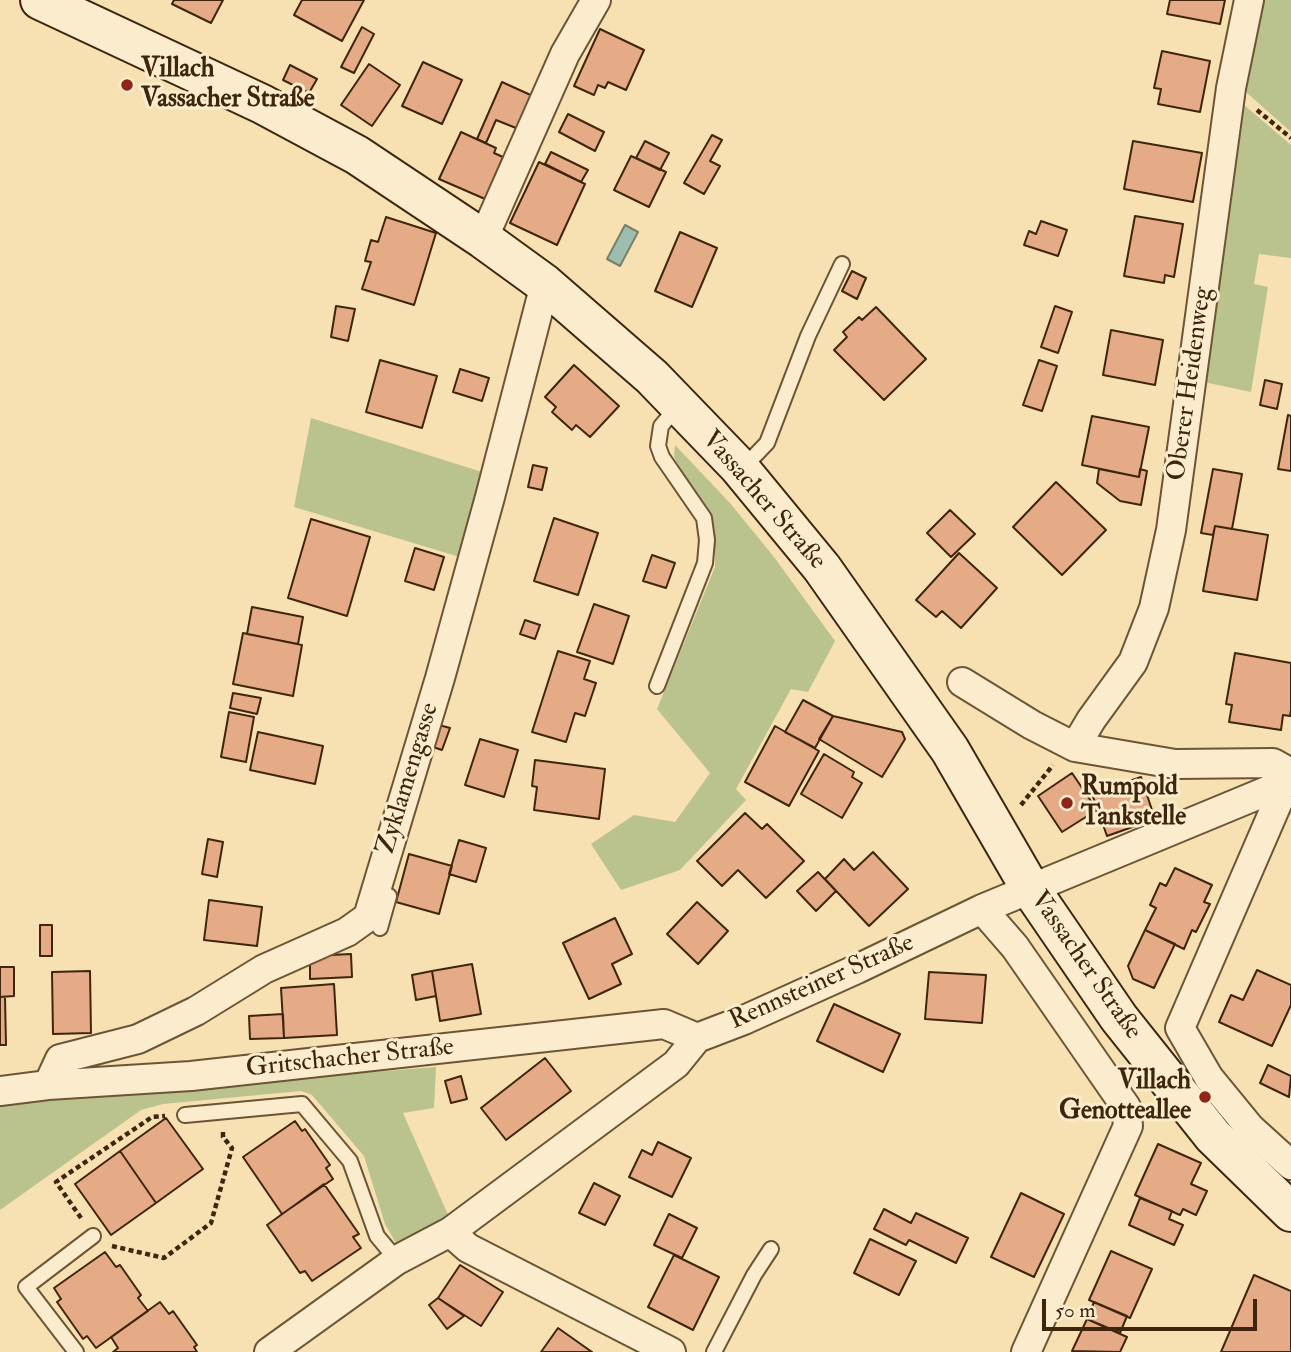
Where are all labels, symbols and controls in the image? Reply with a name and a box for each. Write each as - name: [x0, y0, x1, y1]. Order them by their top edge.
- place label: Villach Vassacher Straße: [141, 54, 315, 116]
- marker: Villach Vassacher Straße: [119, 77, 135, 93]
- street label: Oberer Heidenweg: [1162, 285, 1220, 483]
- street label: Vassacher Straße: [694, 425, 832, 577]
- street label: Zyklamengasse: [371, 699, 447, 859]
- place label: Rumpold Tankstelle: [1081, 772, 1186, 834]
- marker: Rumpold Tankstelle: [1059, 795, 1075, 811]
- street label: Vassacher Straße: [1022, 886, 1148, 1046]
- street label: Rennsteiner Straße: [725, 928, 919, 1038]
- street label: Gritschacher Straße: [245, 1033, 455, 1085]
- place label: Villach Genotteallee: [1059, 1066, 1191, 1128]
- marker: Villach Genotteallee: [1197, 1089, 1213, 1105]
- scale bar: [1046, 1286, 1261, 1330]
- text: 50 m: [1055, 1297, 1096, 1324]

